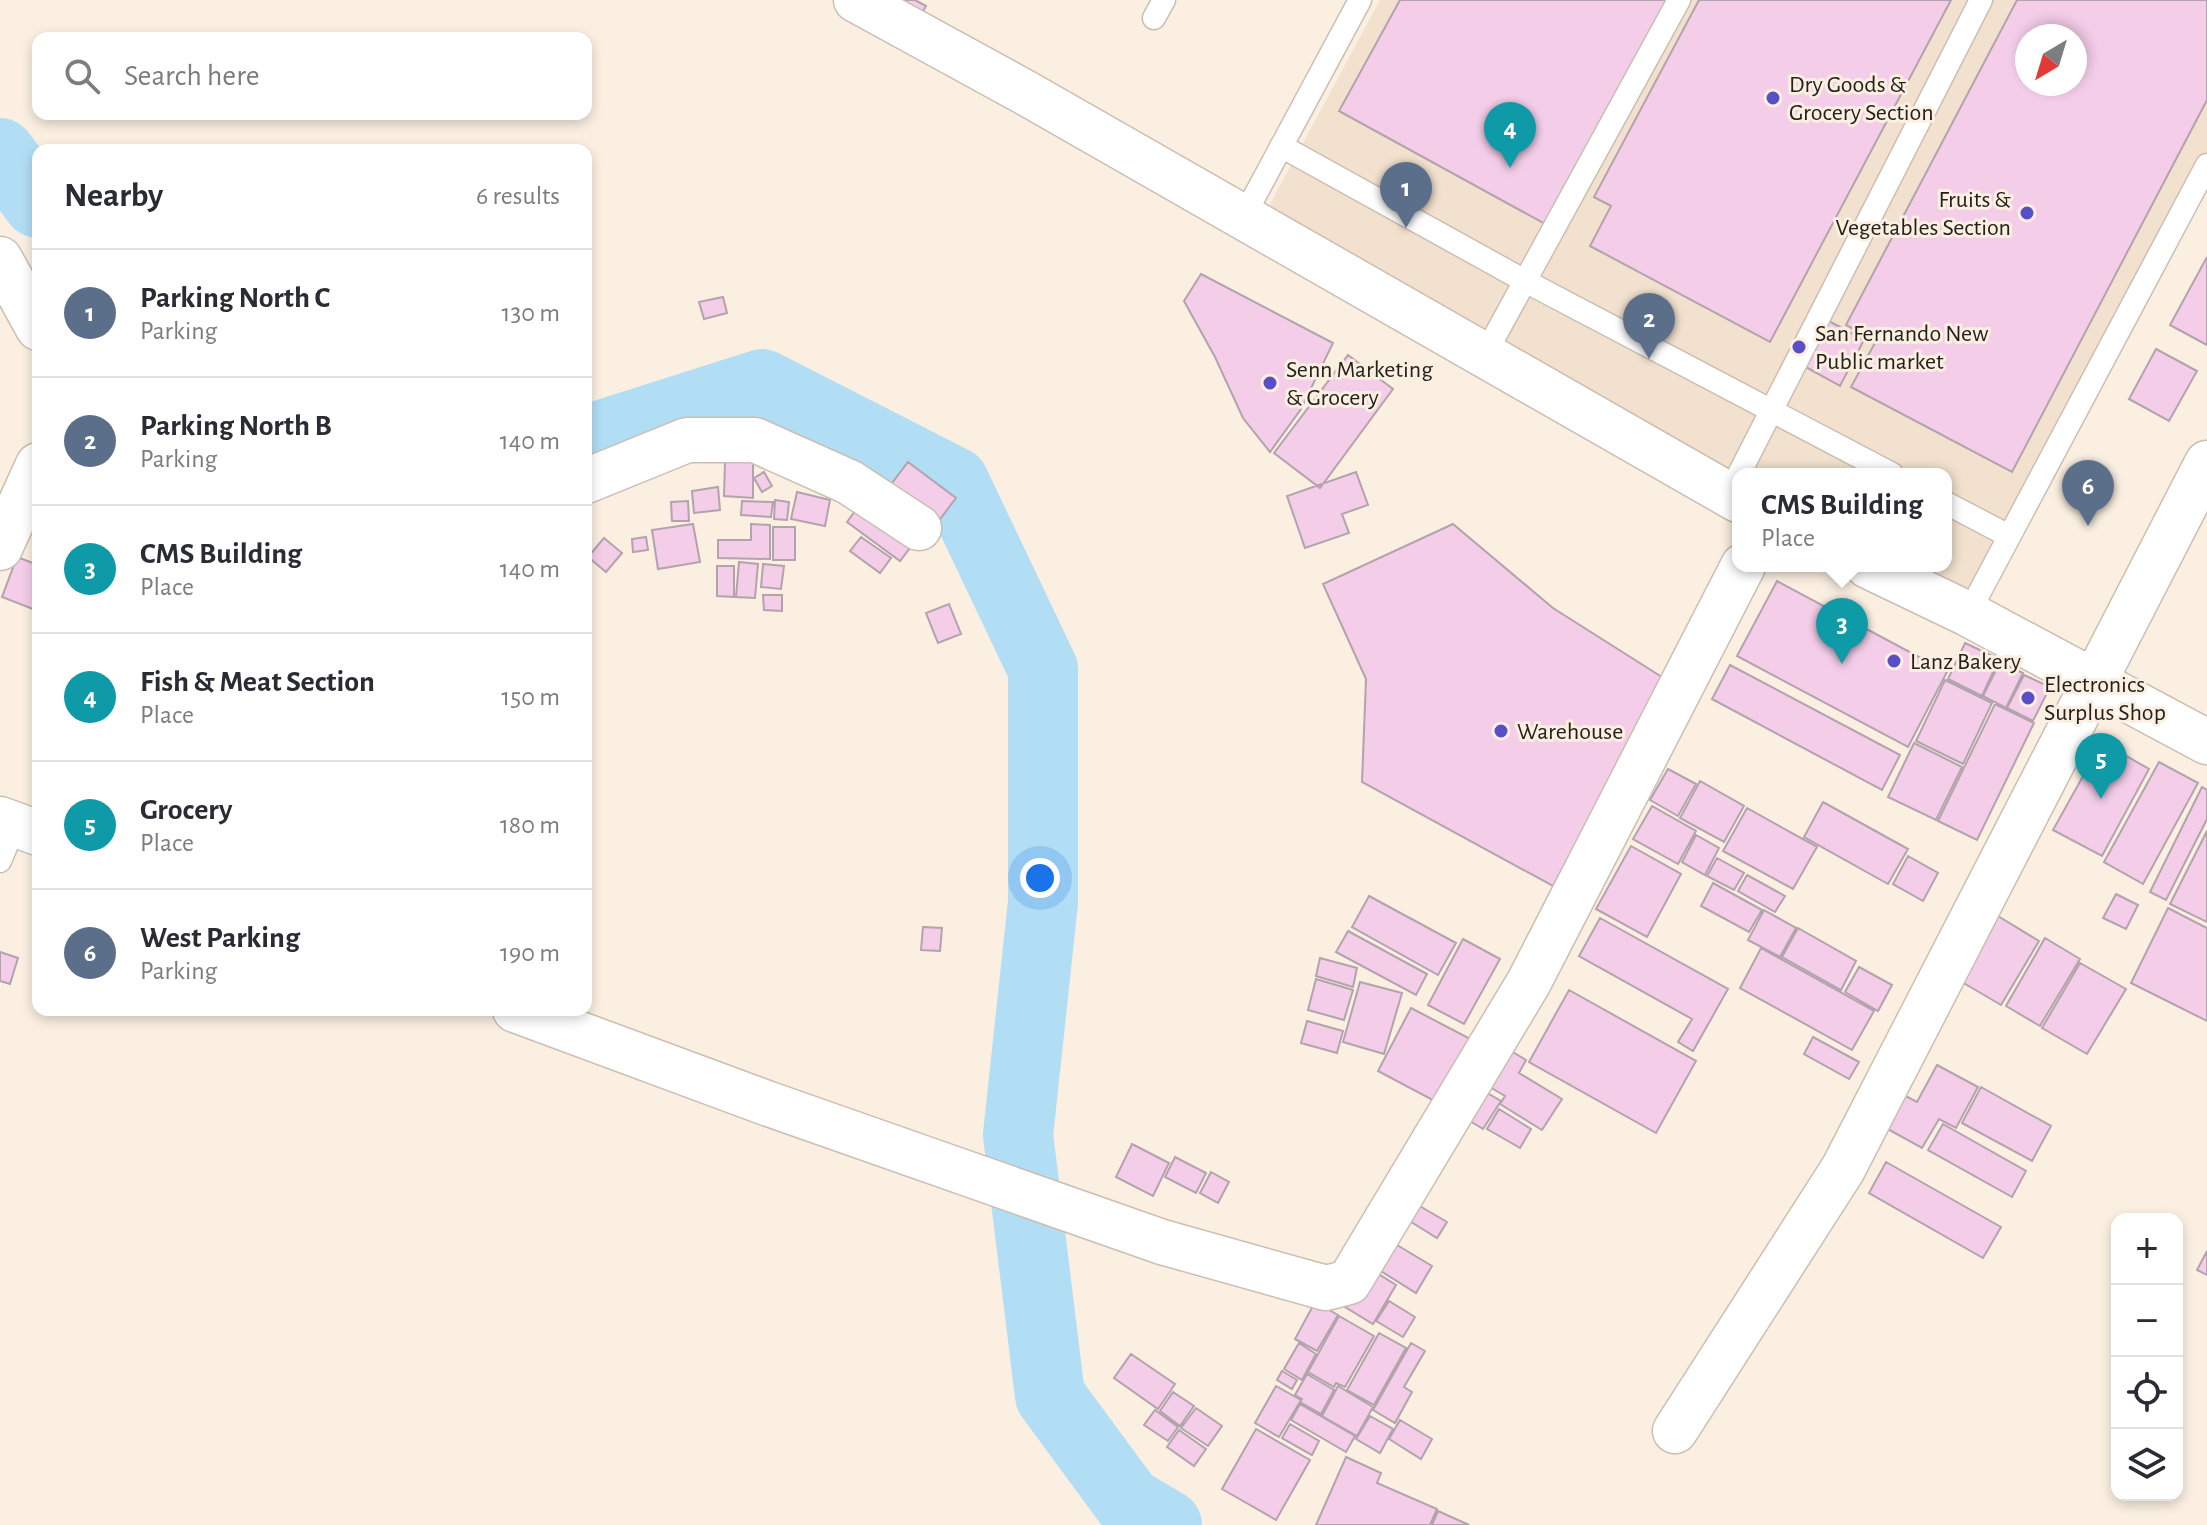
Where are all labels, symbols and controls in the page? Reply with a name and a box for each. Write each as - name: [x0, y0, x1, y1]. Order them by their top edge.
- north arrow: [2015, 24, 2087, 96]
- search box: [32, 32, 592, 120]
- icon: search: [60, 54, 104, 98]
- text: Search here: [124, 61, 260, 91]
- place label: Dry Goods & Grocery Section: [1789, 73, 1934, 125]
- marker: Dry Goods & Grocery Section: [1764, 89, 1782, 107]
- pin: 4: [1484, 102, 1536, 168]
- pin: 1: [1380, 162, 1432, 228]
- text: Nearby: [64, 179, 163, 213]
- text: 6 results: [476, 183, 560, 209]
- place label: Fruits & Vegetables Section: [1835, 188, 2011, 240]
- marker: Fruits & Vegetables Section: [2018, 204, 2036, 222]
- text: Parking North C: [140, 283, 330, 313]
- pin: 2: [1623, 293, 1675, 359]
- text: 1: [85, 300, 95, 326]
- text: 130 m: [502, 300, 560, 326]
- text: Parking: [140, 318, 217, 344]
- place label: San Fernando New Public market: [1815, 322, 1988, 374]
- marker: San Fernando New Public market: [1790, 338, 1808, 356]
- place label: Senn Marketing & Grocery: [1286, 358, 1433, 410]
- marker: Senn Marketing & Grocery: [1261, 374, 1279, 392]
- text: Parking North B: [140, 411, 332, 441]
- text: 2: [84, 428, 96, 454]
- text: 140 m: [500, 428, 560, 454]
- text: Parking: [140, 446, 217, 472]
- pin: 6: [2062, 460, 2114, 526]
- popup: [1732, 468, 1952, 572]
- text: CMS Building: [1761, 490, 1923, 520]
- text: Place: [1761, 525, 1815, 551]
- text: CMS Building: [140, 539, 302, 569]
- text: 3: [84, 556, 96, 582]
- text: 140 m: [500, 556, 560, 582]
- text: Place: [140, 574, 194, 600]
- pin: 3: [1816, 598, 1868, 664]
- place label: Lanz Bakery: [1910, 650, 2021, 674]
- marker: Lanz Bakery: [1885, 652, 1903, 670]
- text: Fish & Meat Section: [140, 667, 375, 697]
- place label: Electronics Surplus Shop: [2044, 673, 2166, 725]
- text: 4: [83, 684, 97, 710]
- text: 150 m: [501, 684, 560, 710]
- marker: Electronics Surplus Shop: [2019, 689, 2037, 707]
- text: Place: [140, 702, 194, 728]
- place label: Warehouse: [1517, 720, 1623, 744]
- marker: Warehouse: [1492, 722, 1510, 740]
- pin: 5: [2075, 733, 2127, 799]
- text: Grocery: [140, 795, 232, 825]
- text: 5: [84, 812, 96, 838]
- text: 180 m: [500, 812, 560, 838]
- text: Place: [140, 830, 194, 856]
- your location: [1020, 858, 1060, 898]
- text: West Parking: [140, 923, 300, 953]
- text: 6: [84, 940, 96, 966]
- text: 190 m: [500, 940, 560, 966]
- text: Parking: [140, 958, 217, 984]
- map controls: [2111, 1213, 2183, 1501]
- button: +: [2111, 1213, 2183, 1285]
- button: −: [2111, 1285, 2183, 1357]
- button: locate: [2111, 1357, 2183, 1429]
- button: layers: [2111, 1429, 2183, 1501]

